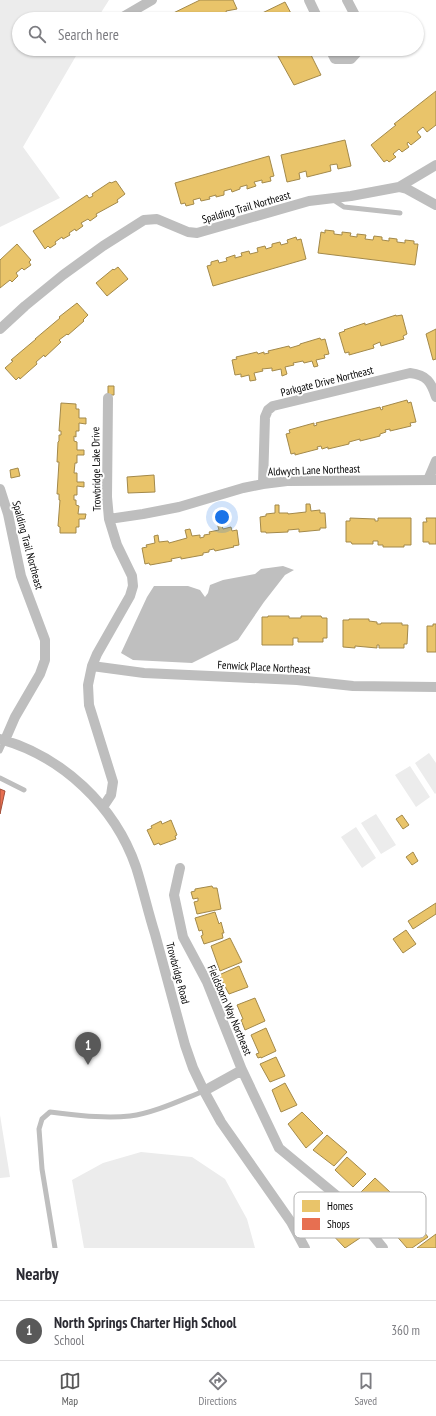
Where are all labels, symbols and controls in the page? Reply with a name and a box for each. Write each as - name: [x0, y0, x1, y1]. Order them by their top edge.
- search box: [12, 12, 424, 56]
- icon: search: [26, 23, 48, 45]
- text: Search here: [58, 25, 119, 44]
- street label: Spalding Trail Northeast: [200, 188, 292, 226]
- street label: Parkgate Drive Northeast: [279, 363, 375, 399]
- street label: Trowbridge Lake Drive: [88, 426, 104, 511]
- street label: Aldwych Lane Northeast: [268, 461, 360, 479]
- street label: Spalding Trail Northeast: [9, 499, 47, 591]
- your location: [212, 507, 232, 527]
- street label: Fenwick Place Northeast: [217, 658, 311, 676]
- street label: Trowbridge Road: [163, 941, 193, 1006]
- street label: Fieldsborn Way Northeast: [205, 963, 255, 1057]
- pin: 1: [75, 1032, 101, 1065]
- legend: [294, 1192, 426, 1238]
- text: Homes: [327, 1199, 353, 1213]
- text: Shops: [327, 1217, 350, 1231]
- text: Nearby: [16, 1263, 59, 1285]
- text: North Springs Charter High School: [54, 1313, 237, 1332]
- text: 1: [26, 1322, 32, 1339]
- text: 360 m: [391, 1322, 420, 1339]
- text: School: [54, 1332, 84, 1349]
- tab: Map: [59, 1370, 81, 1408]
- tab: Directions: [199, 1370, 237, 1408]
- tab: Saved: [354, 1370, 377, 1408]

